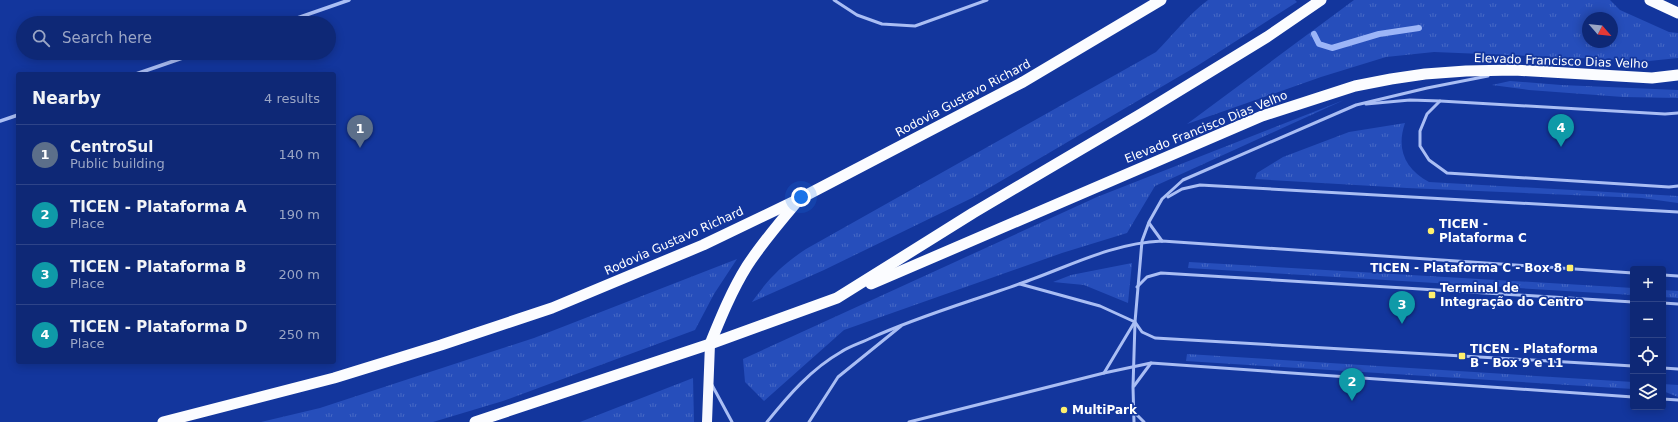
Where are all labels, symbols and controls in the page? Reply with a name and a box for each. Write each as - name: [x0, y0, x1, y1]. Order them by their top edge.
- north arrow: [1582, 12, 1618, 48]
- search box: [16, 16, 336, 60]
- icon: search: [30, 27, 52, 49]
- text: Search here: [62, 29, 152, 47]
- street label: Elevado Francisco Dias Velho: [1474, 51, 1648, 71]
- street label: Rodovia Gustavo Richard: [893, 56, 1033, 140]
- text: Nearby: [32, 88, 101, 108]
- street label: Elevado Francisco Dias Velho: [1123, 88, 1289, 166]
- text: 4 results: [264, 91, 320, 106]
- pin: 4: [1548, 114, 1574, 147]
- pin: 1: [347, 115, 373, 148]
- text: CentroSul: [70, 138, 153, 156]
- text: 1: [40, 147, 50, 162]
- text: 140 m: [278, 147, 320, 162]
- text: Public building: [70, 156, 165, 171]
- your location: [791, 187, 811, 207]
- text: TICEN - Plataforma A: [70, 198, 247, 216]
- street label: Rodovia Gustavo Richard: [602, 204, 746, 278]
- text: 2: [40, 207, 50, 222]
- text: 190 m: [278, 207, 320, 222]
- text: Place: [70, 216, 105, 231]
- place label: TICEN - Plataforma C: [1439, 217, 1527, 245]
- marker: TICEN - Plataforma C: [1426, 226, 1436, 236]
- text: TICEN - Plataforma B: [70, 258, 246, 276]
- place label: TICEN - Plataforma C - Box 8: [1370, 261, 1562, 275]
- marker: TICEN - Plataforma C - Box 8: [1565, 263, 1575, 273]
- map controls: [1630, 266, 1666, 410]
- button: +: [1630, 266, 1666, 302]
- text: 3: [40, 267, 50, 282]
- text: 200 m: [278, 267, 320, 282]
- text: Place: [70, 276, 105, 291]
- place label: Terminal de Integração do Centro: [1440, 281, 1584, 309]
- marker: Terminal de Integração do Centro: [1427, 290, 1437, 300]
- pin: 3: [1389, 291, 1415, 324]
- button: −: [1630, 302, 1666, 338]
- text: TICEN - Plataforma D: [70, 318, 248, 336]
- text: 4: [40, 327, 50, 342]
- text: 250 m: [278, 327, 320, 342]
- text: Place: [70, 336, 105, 351]
- button: locate: [1630, 338, 1666, 374]
- place label: TICEN - Plataforma B - Box 9 e 11: [1470, 342, 1598, 370]
- marker: TICEN - Plataforma B - Box 9 e 11: [1457, 351, 1467, 361]
- pin: 2: [1339, 368, 1365, 401]
- button: layers: [1630, 374, 1666, 410]
- place label: MultiPark: [1072, 403, 1138, 417]
- marker: MultiPark: [1059, 405, 1069, 415]

